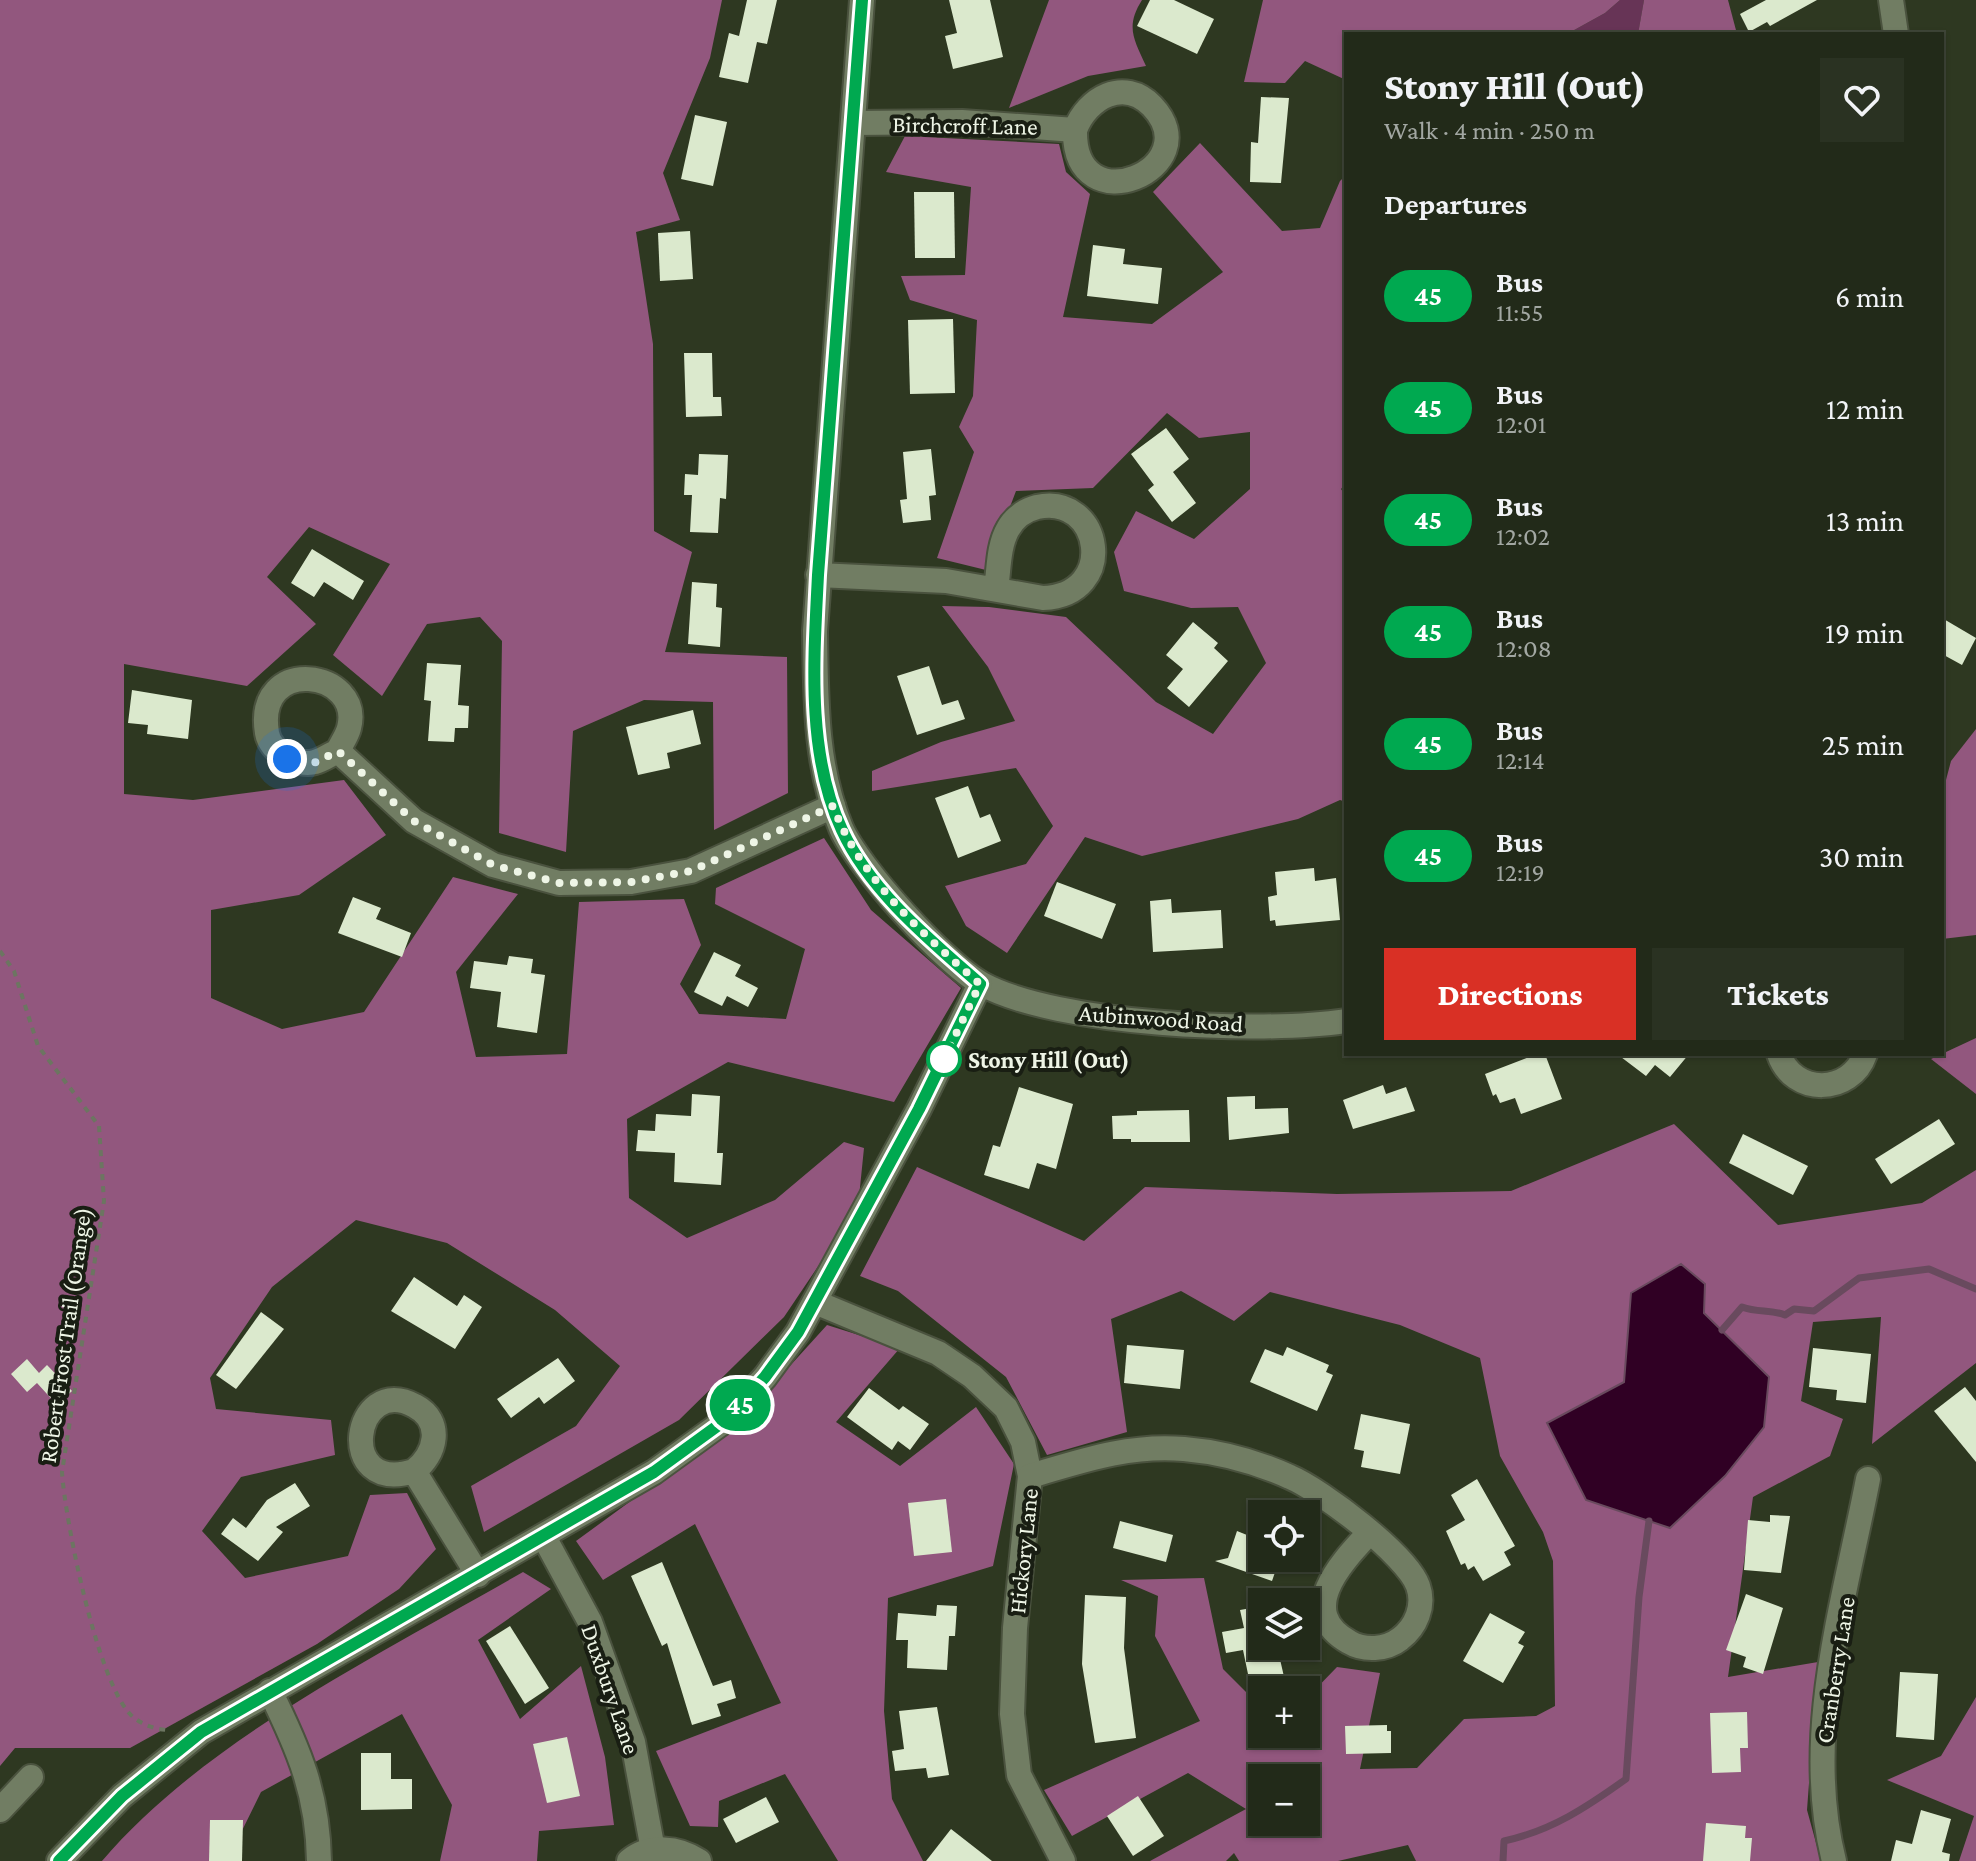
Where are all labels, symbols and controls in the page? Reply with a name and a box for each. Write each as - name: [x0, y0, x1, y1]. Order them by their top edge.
- button: heart: [1820, 58, 1904, 142]
- text: Stony Hill (Out): [1384, 65, 1646, 107]
- street label: Birchcroff Lane: [892, 110, 1038, 140]
- text: Walk · 4 min · 250 m: [1384, 116, 1595, 145]
- text: Departures: [1384, 187, 1527, 220]
- text: Bus: [1496, 265, 1543, 298]
- text: 45: [1414, 280, 1442, 311]
- text: 6 min: [1835, 280, 1904, 313]
- text: 11:55: [1496, 298, 1543, 327]
- text: Bus: [1496, 377, 1543, 410]
- text: 45: [1414, 392, 1442, 423]
- text: 12 min: [1826, 392, 1904, 425]
- text: 12:01: [1496, 410, 1546, 439]
- text: Bus: [1496, 489, 1543, 522]
- text: 45: [1414, 504, 1442, 535]
- text: 13 min: [1826, 504, 1904, 537]
- text: 12:02: [1496, 522, 1550, 551]
- text: Bus: [1496, 601, 1543, 634]
- text: 45: [1414, 616, 1442, 647]
- text: 19 min: [1825, 616, 1904, 649]
- text: 12:08: [1496, 634, 1552, 663]
- text: Bus: [1496, 713, 1543, 746]
- text: 45: [1414, 728, 1442, 759]
- text: 25 min: [1822, 728, 1904, 761]
- your location: [267, 739, 307, 779]
- text: 12:14: [1496, 746, 1545, 775]
- text: Bus: [1496, 825, 1543, 858]
- text: 45: [1414, 840, 1442, 871]
- text: 30 min: [1819, 840, 1904, 873]
- text: 12:19: [1496, 858, 1545, 887]
- button: Directions: [1384, 948, 1636, 1040]
- button: Tickets: [1652, 948, 1904, 1040]
- street label: Aubinwood Road: [1078, 999, 1244, 1037]
- marker: Stony Hill (Out): [927, 1042, 961, 1076]
- place label: Stony Hill (Out): [968, 1046, 1130, 1074]
- street label: Robert Frost Trail (Orange): [34, 1205, 97, 1465]
- line badge: 45: [704, 1379, 776, 1431]
- text: 45: [726, 1389, 754, 1420]
- street label: Hickory Lane: [1003, 1487, 1043, 1615]
- map controls: [1248, 1500, 1320, 1836]
- button: locate: [1248, 1500, 1320, 1572]
- button: layers: [1248, 1588, 1320, 1660]
- street label: Cranberry Lane: [1810, 1595, 1860, 1745]
- street label: Duxbury Lane: [576, 1621, 646, 1757]
- button: +: [1248, 1676, 1320, 1748]
- button: −: [1248, 1764, 1320, 1836]

